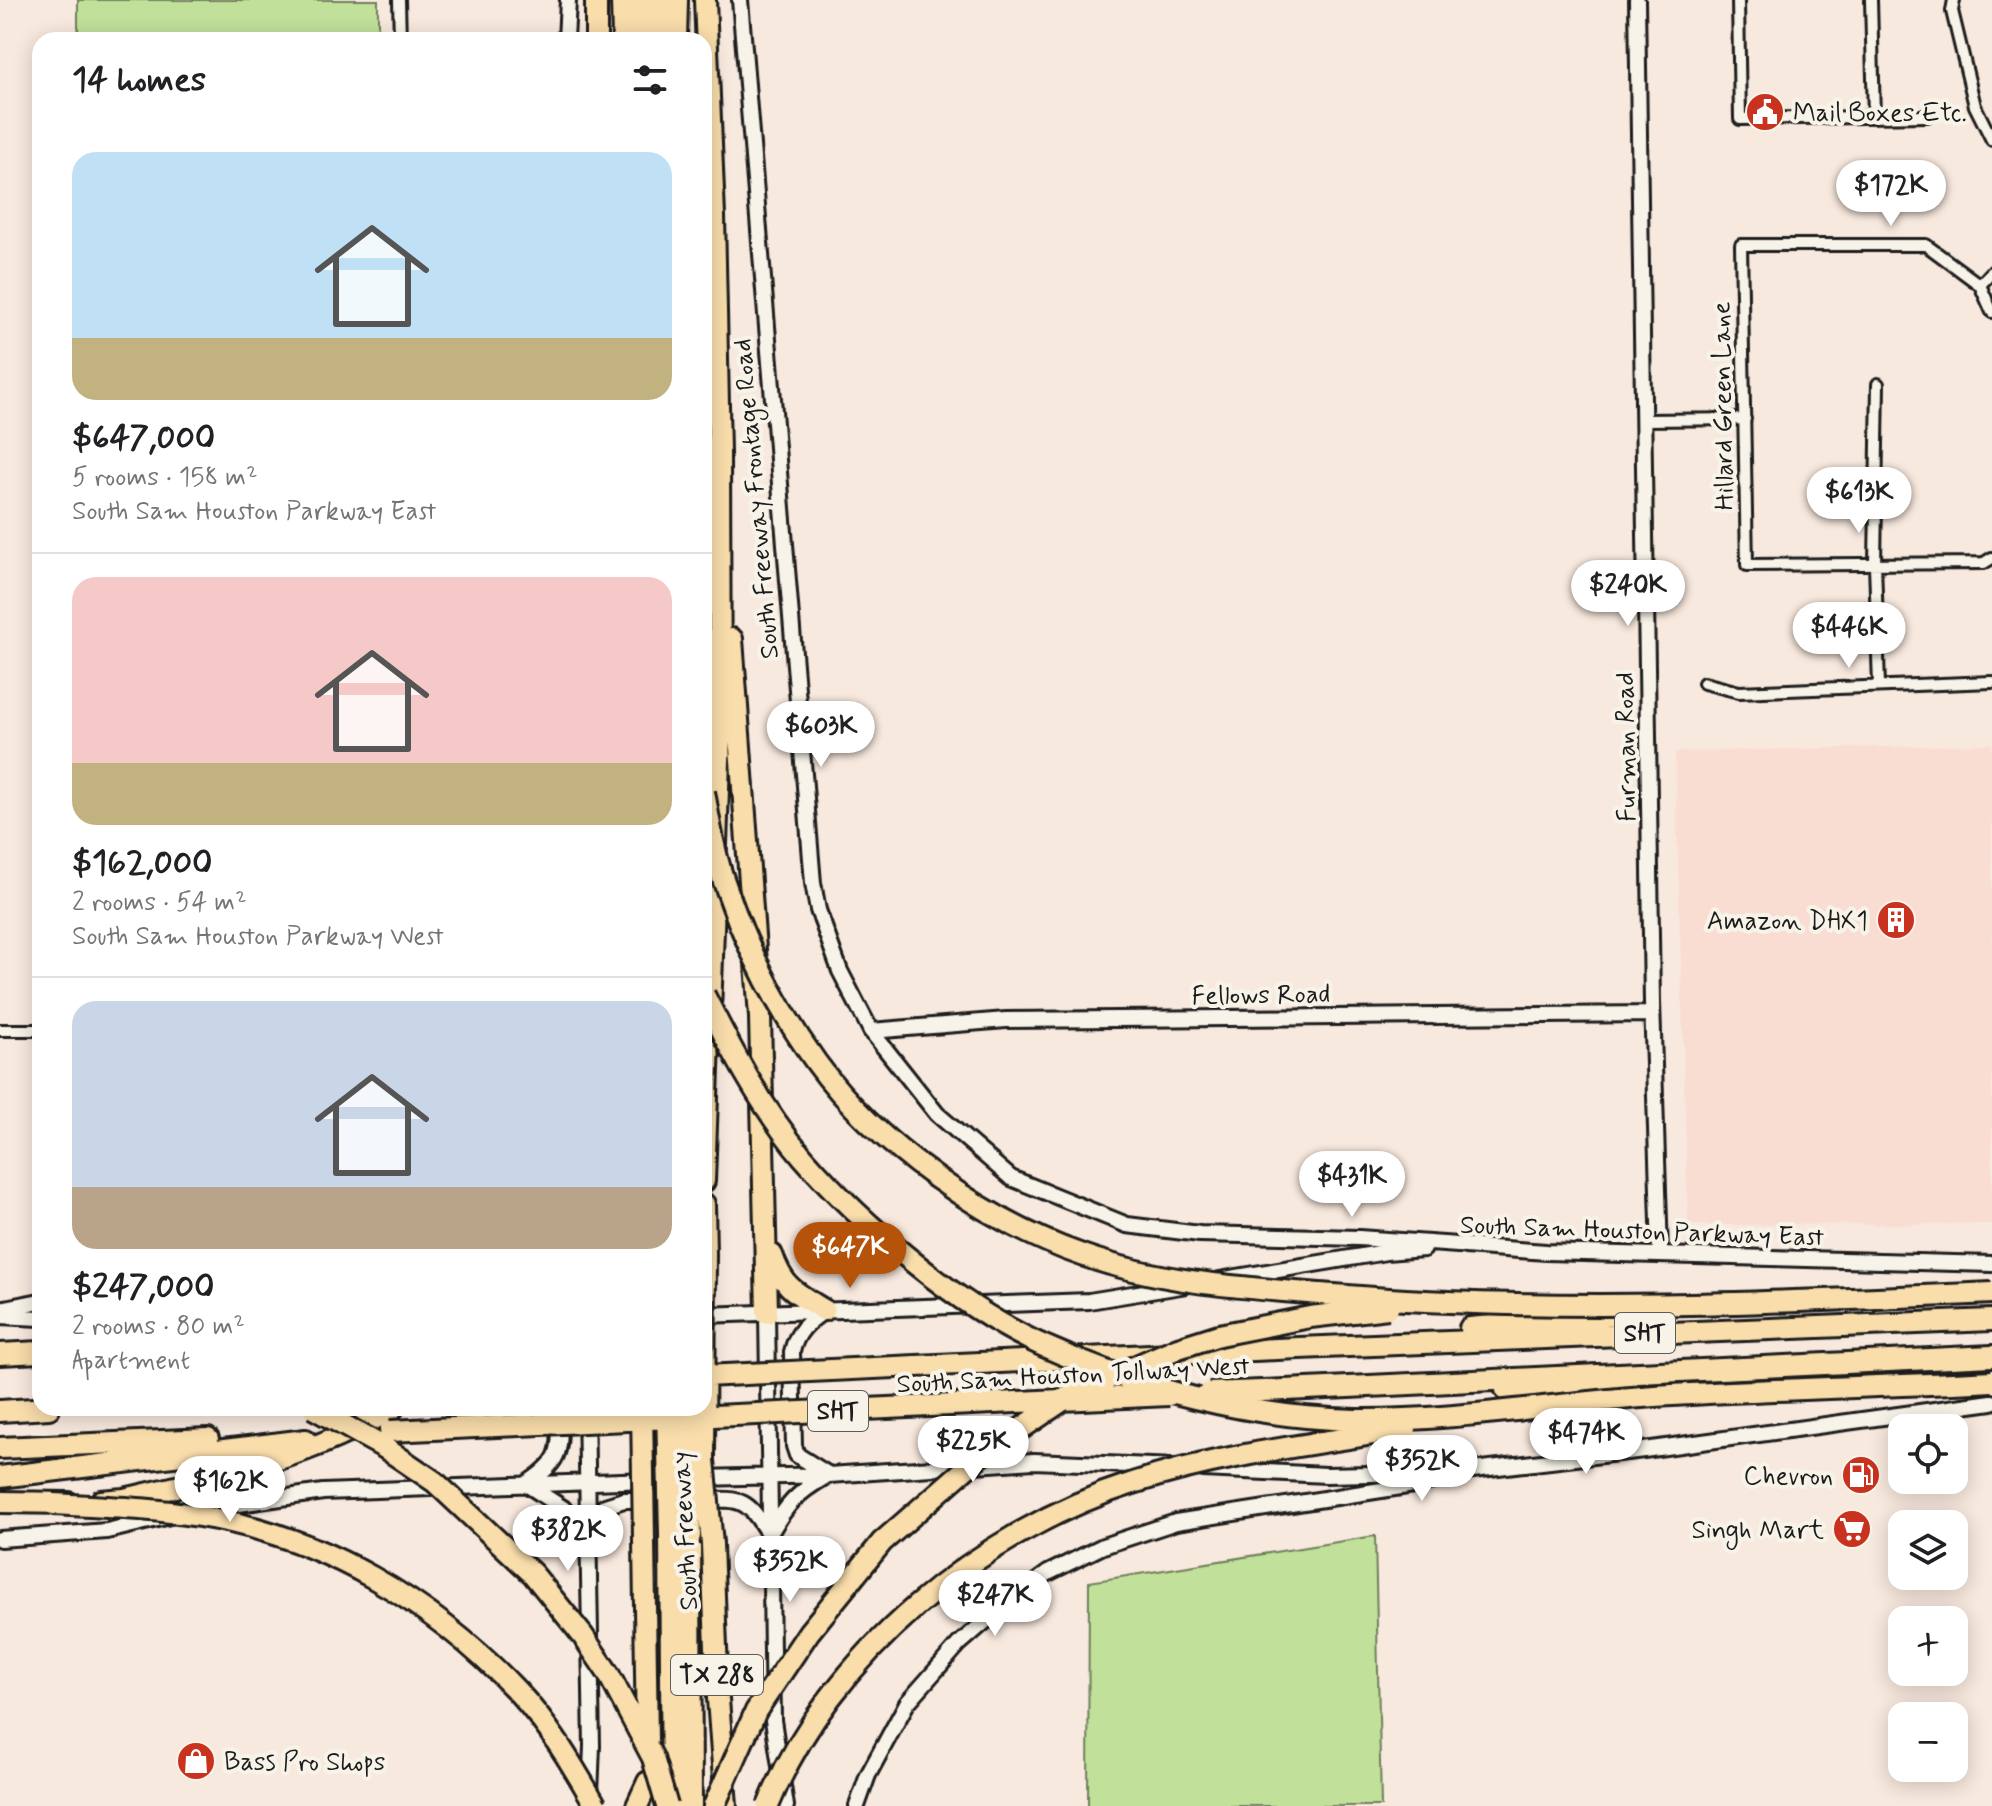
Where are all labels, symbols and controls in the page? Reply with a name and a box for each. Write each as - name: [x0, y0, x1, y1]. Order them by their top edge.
- text: 14 homes: [72, 58, 206, 103]
- icon: filters: [628, 58, 672, 102]
- public building icon: Mail Boxes Etc.: [1744, 91, 1786, 133]
- place label: Mail Boxes Etc.: [1793, 97, 1967, 131]
- pin: $172K: [1835, 160, 1947, 228]
- text: $172K: [1854, 169, 1928, 203]
- icon: home: [300, 204, 444, 348]
- street label: Hillard Green Lane: [1705, 301, 1743, 511]
- street label: South Freeway Frontage Road: [726, 337, 790, 660]
- text: $647,000: [72, 416, 215, 461]
- text: 5 rooms · 158 m²: [72, 461, 258, 495]
- pin: $613K: [1803, 467, 1915, 535]
- text: $613K: [1825, 476, 1893, 510]
- text: South Sam Houston Parkway East: [72, 495, 436, 529]
- pin: $240K: [1572, 560, 1684, 628]
- text: $240K: [1589, 569, 1667, 603]
- pin: $446K: [1793, 602, 1905, 670]
- text: $446K: [1811, 611, 1887, 645]
- icon: home: [300, 629, 444, 773]
- street label: Furman Road: [1609, 672, 1645, 822]
- pin: $603K: [765, 701, 877, 769]
- text: $603K: [785, 710, 857, 744]
- text: $162,000: [72, 841, 213, 886]
- text: 2 rooms · 54 m²: [72, 886, 247, 920]
- building icon: Amazon DHX1: [1875, 899, 1917, 941]
- place label: Amazon DHX1: [1707, 905, 1868, 939]
- text: South Sam Houston Parkway West: [72, 920, 444, 954]
- street label: Fellows Road: [1191, 978, 1331, 1014]
- icon: home: [300, 1053, 444, 1197]
- pin: $431K: [1296, 1151, 1408, 1219]
- text: $431K: [1317, 1160, 1387, 1194]
- street label: South Sam Houston Parkway East: [1459, 1209, 1825, 1255]
- pin: $647K: [794, 1222, 906, 1290]
- text: $647K: [811, 1231, 889, 1265]
- text: $247,000: [72, 1265, 215, 1310]
- text: 2 rooms · 80 m²: [72, 1310, 245, 1344]
- road number: SHT: [1615, 1313, 1675, 1353]
- text: Apartment: [72, 1344, 190, 1378]
- street label: South Sam Houston Tollway West: [896, 1350, 1250, 1402]
- road number: SHT: [808, 1391, 868, 1431]
- pin: $474K: [1530, 1408, 1642, 1476]
- map controls: [1888, 1414, 1968, 1782]
- button: locate: [1888, 1414, 1968, 1494]
- pin: $225K: [917, 1416, 1029, 1484]
- text: $474K: [1547, 1417, 1625, 1451]
- text: $225K: [936, 1425, 1010, 1459]
- pin: $352K: [1366, 1435, 1478, 1503]
- text: $352K: [1385, 1444, 1459, 1478]
- street label: South Freeway: [665, 1450, 707, 1611]
- fuel station icon: Chevron: [1840, 1454, 1882, 1496]
- pin: $162K: [174, 1456, 286, 1524]
- place label: Chevron: [1743, 1460, 1833, 1494]
- text: $162K: [192, 1465, 268, 1499]
- pin: $382K: [512, 1505, 624, 1573]
- supermarket icon: Singh Mart: [1831, 1508, 1873, 1550]
- button: layers: [1888, 1510, 1968, 1590]
- text: $382K: [530, 1514, 606, 1548]
- place label: Singh Mart: [1691, 1514, 1824, 1550]
- pin: $352K: [734, 1536, 846, 1604]
- text: $352K: [753, 1545, 827, 1579]
- pin: $247K: [939, 1570, 1051, 1638]
- text: $247K: [957, 1579, 1033, 1613]
- button: +: [1888, 1606, 1968, 1686]
- road number: TX 288: [671, 1655, 763, 1695]
- button: −: [1888, 1702, 1968, 1782]
- shop icon: Bass Pro Shops: [175, 1740, 217, 1782]
- place label: Bass Pro Shops: [224, 1746, 385, 1780]

